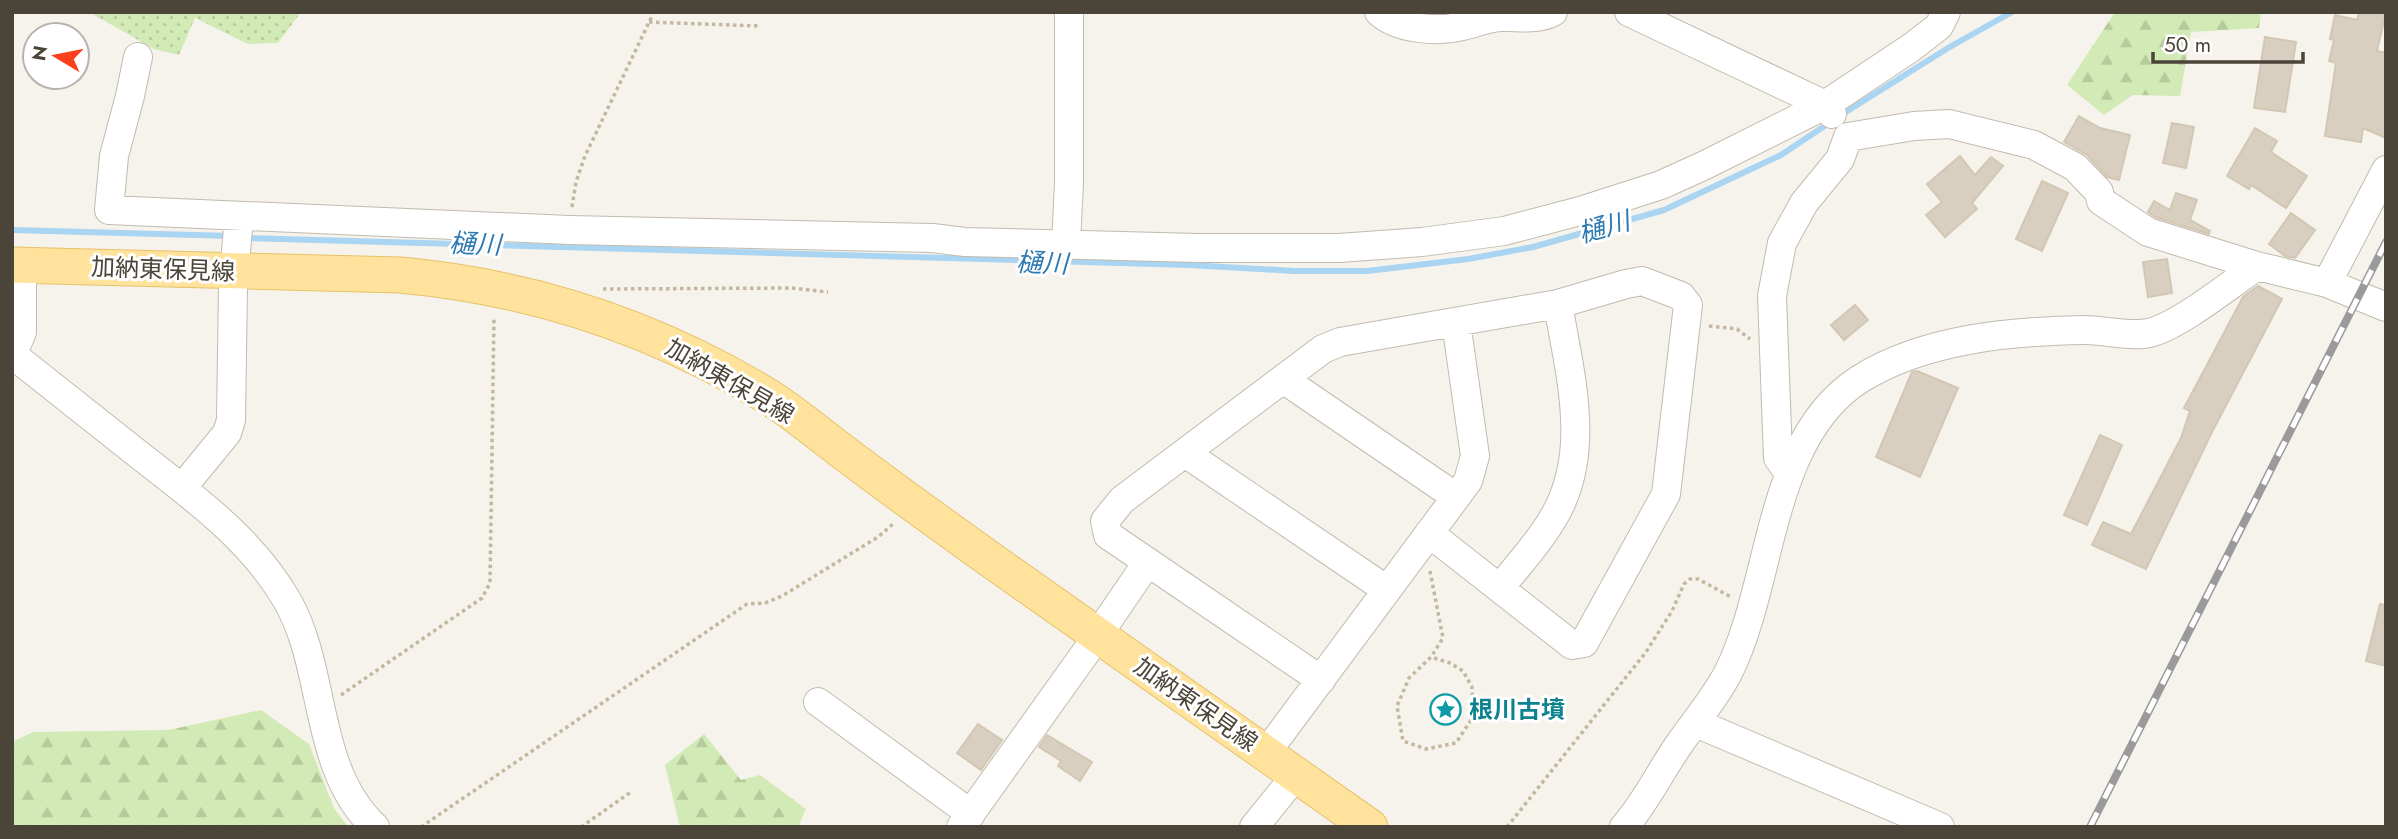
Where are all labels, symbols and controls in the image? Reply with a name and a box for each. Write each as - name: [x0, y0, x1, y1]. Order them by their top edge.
- north arrow: [21, 21, 91, 91]
- scale bar: [2153, 21, 2304, 65]
- text: 50 m: [2164, 30, 2211, 60]
- text: N: [25, 43, 54, 63]
- water label: 樋川: [1574, 201, 1637, 252]
- water label: 樋川: [448, 224, 505, 264]
- water label: 樋川: [1015, 243, 1072, 283]
- street label: 加納東保見線: [90, 249, 236, 289]
- street label: 加納東保見線: [659, 330, 801, 432]
- street label: 加納東保見線: [1127, 648, 1265, 760]
- place icon: 根川古墳: [1429, 692, 1463, 726]
- place label: 根川古墳: [1469, 692, 1565, 727]

